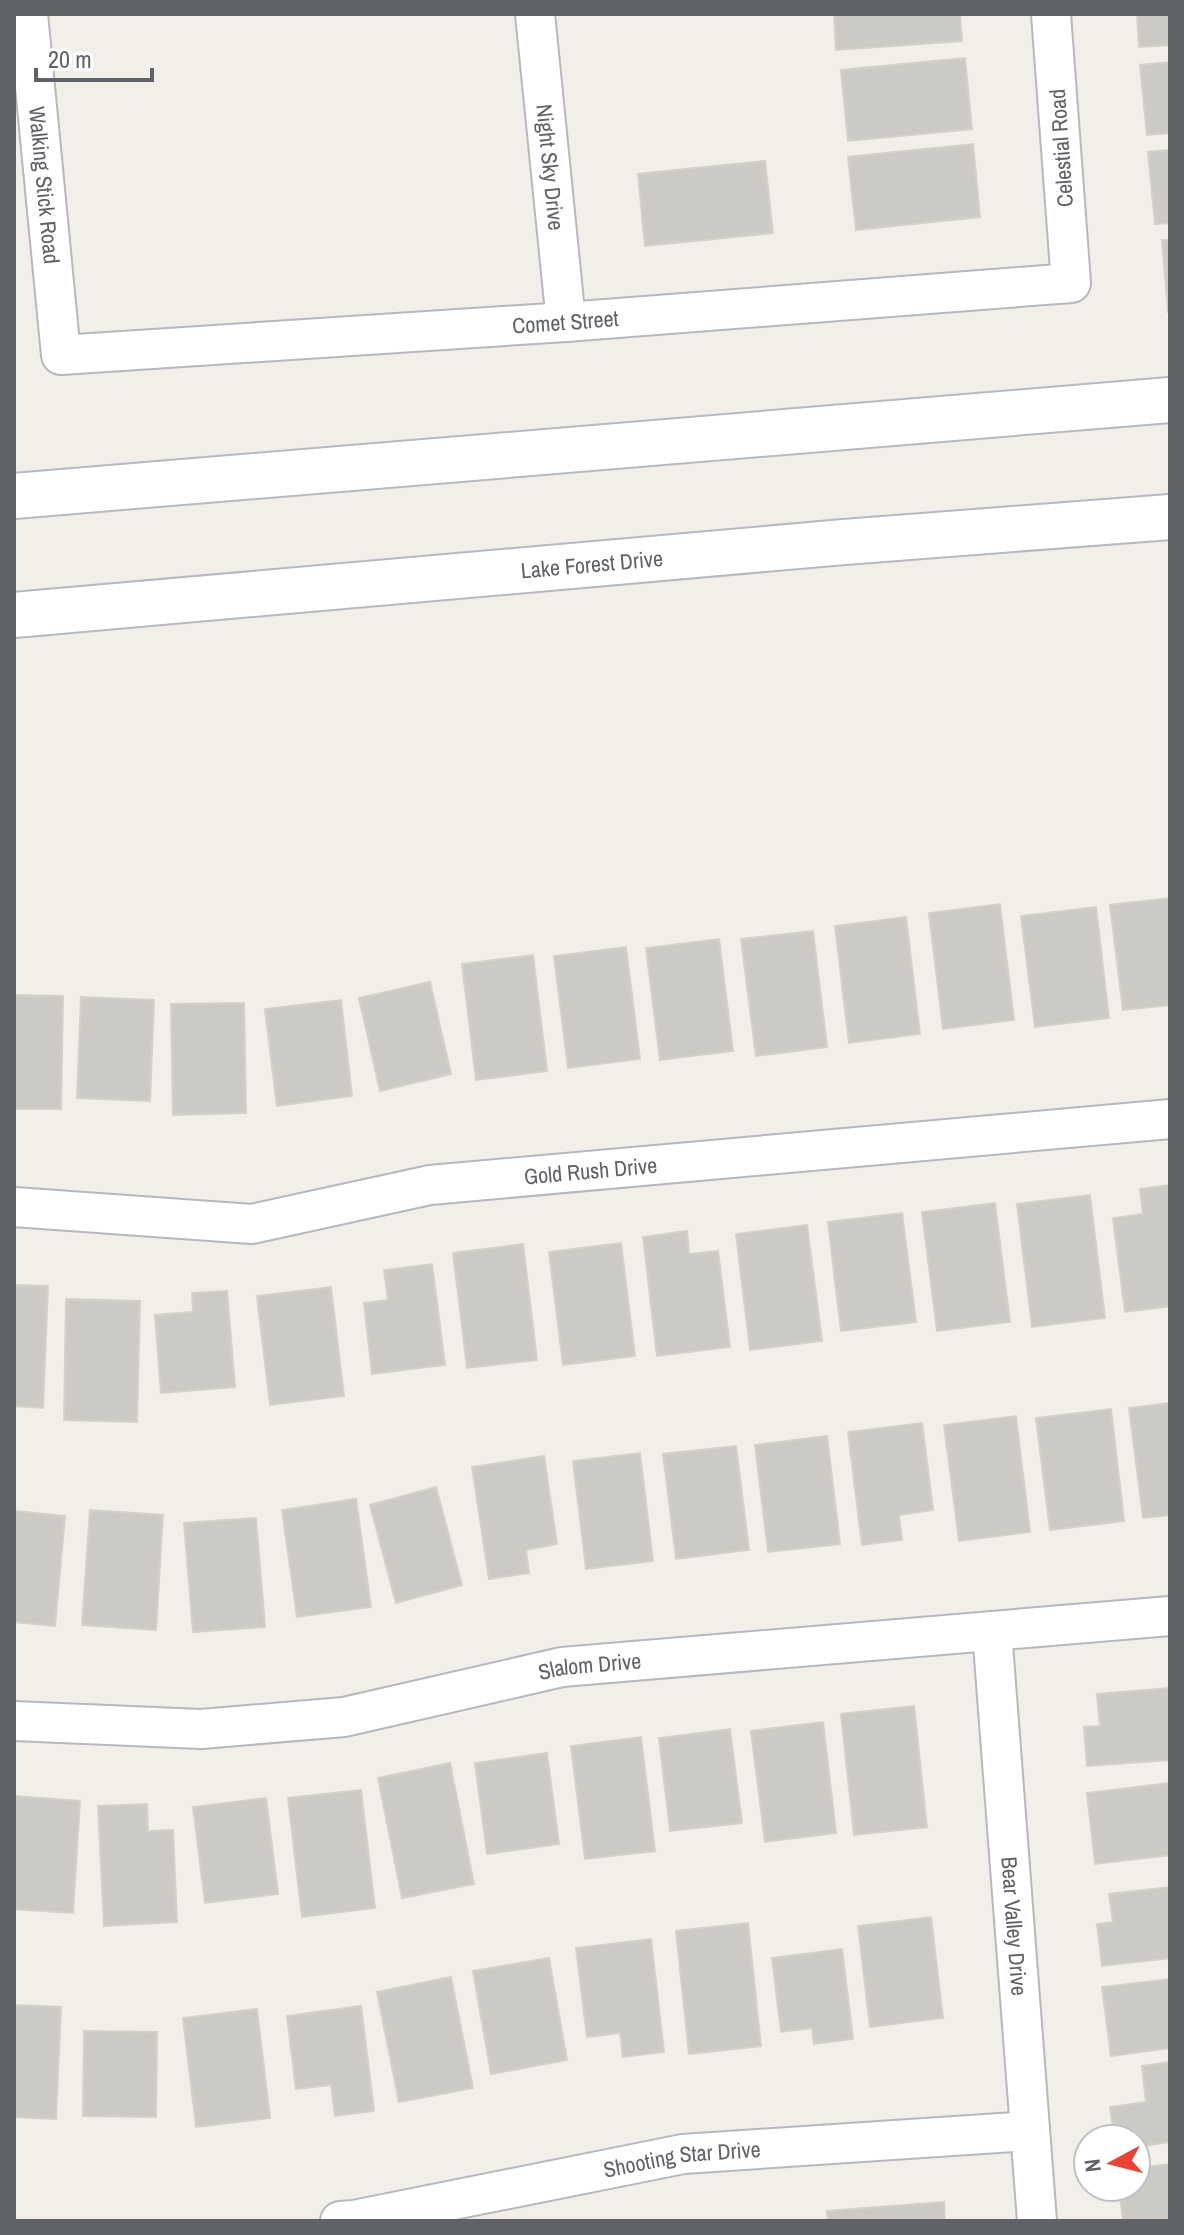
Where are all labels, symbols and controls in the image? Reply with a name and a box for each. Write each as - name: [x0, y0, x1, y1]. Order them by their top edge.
- scale bar: [36, 32, 152, 82]
- text: 20 m: [48, 43, 92, 75]
- street label: Celestial Road: [1042, 88, 1080, 208]
- street label: Night Sky Drive: [529, 103, 572, 232]
- street label: Walking Stick Road: [22, 105, 67, 265]
- street label: Comet Street: [511, 303, 620, 340]
- street label: Lake Forest Drive: [519, 543, 664, 585]
- street label: Gold Rush Drive: [523, 1150, 658, 1192]
- street label: Slalom Drive: [535, 1645, 642, 1687]
- street label: Bear Valley Drive: [994, 1856, 1035, 1997]
- north arrow: [1072, 2123, 1152, 2203]
- street label: Shooting Star Drive: [601, 2134, 762, 2185]
- text: N: [1076, 2157, 1108, 2174]

